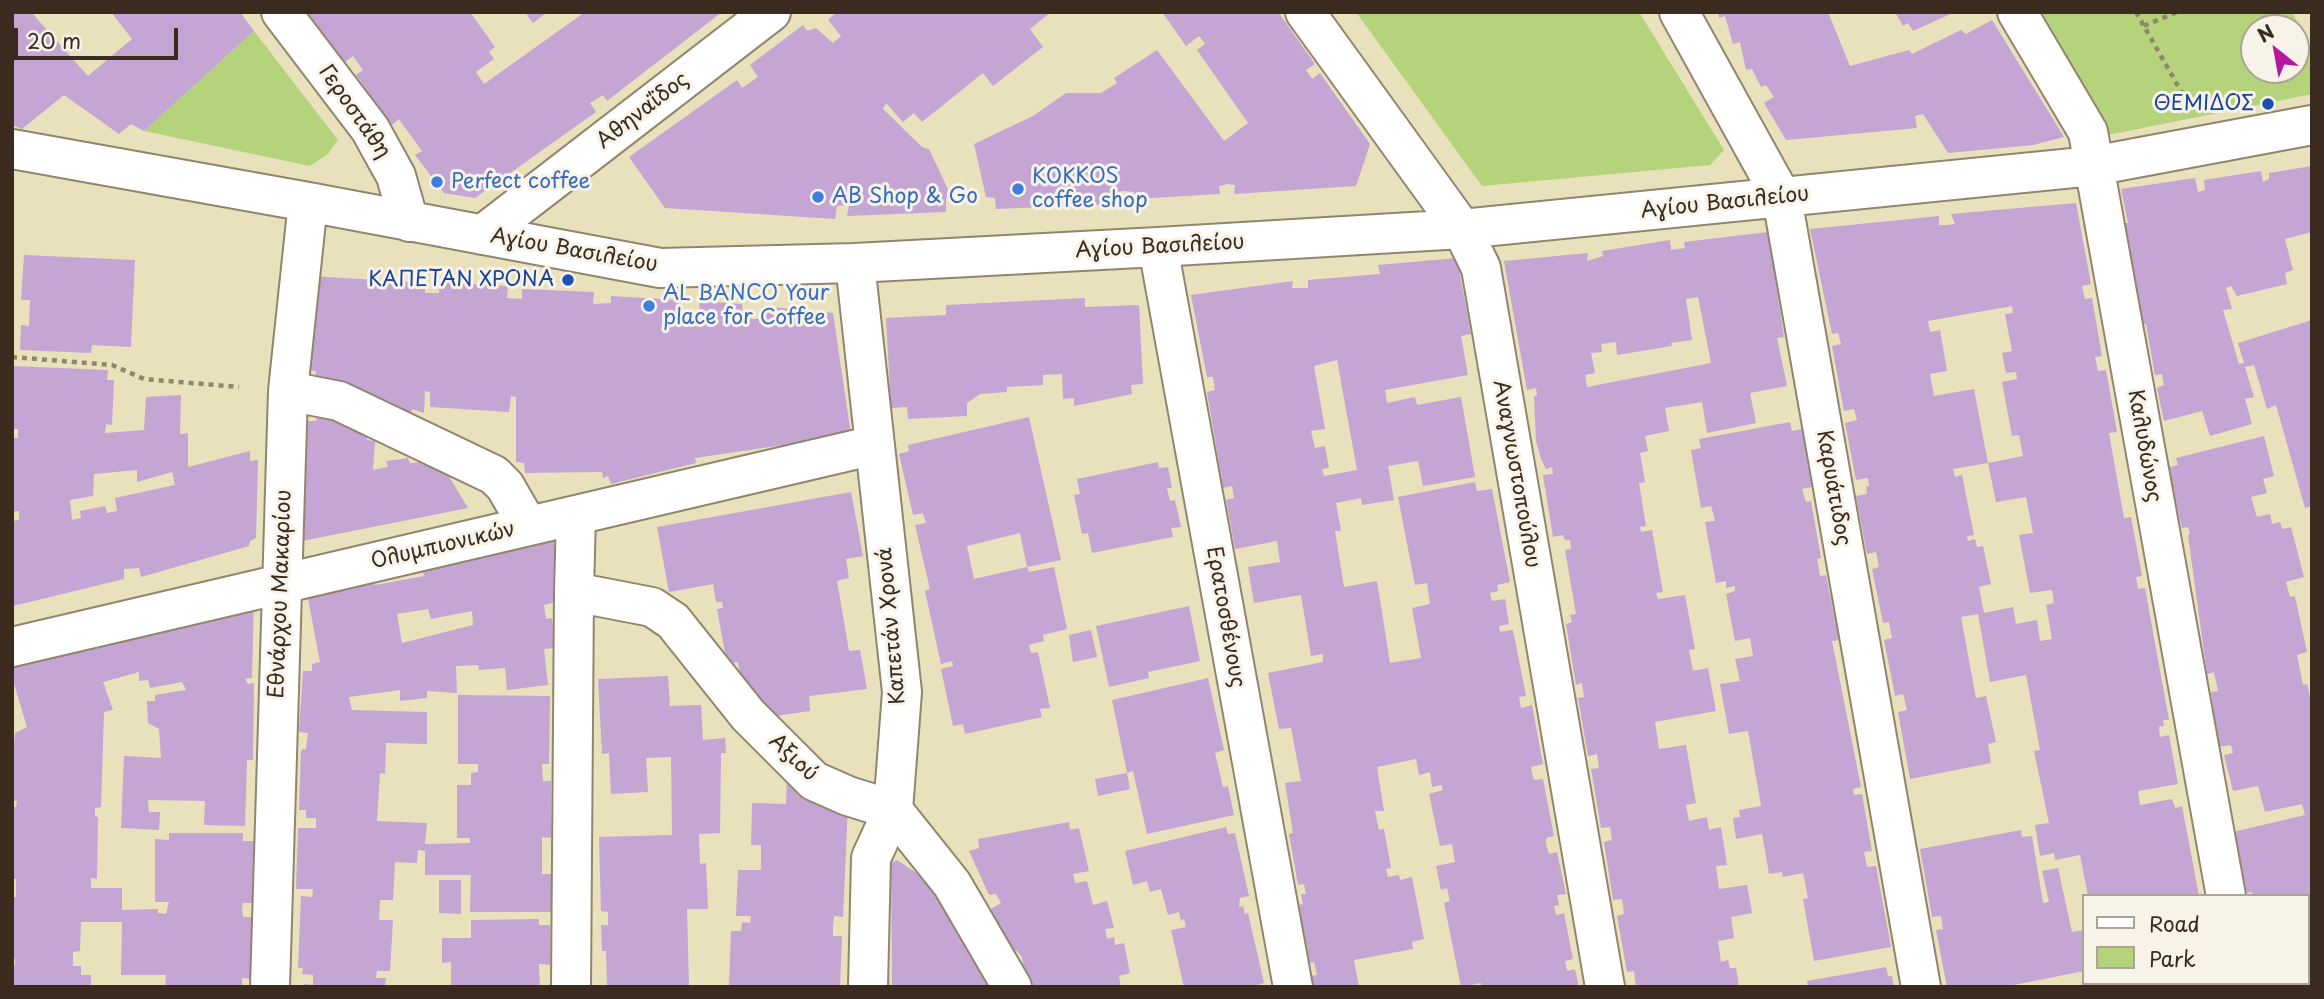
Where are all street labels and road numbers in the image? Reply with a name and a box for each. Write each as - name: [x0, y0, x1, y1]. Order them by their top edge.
- street label: Γεροστάθη: [313, 60, 395, 164]
- street label: Αθηναΐδος: [592, 67, 694, 155]
- street label: Αγίου Βασιλείου: [1640, 182, 1810, 224]
- street label: Αγίου Βασιλείου: [488, 224, 660, 278]
- street label: Αγίου Βασιλείου: [1075, 230, 1245, 264]
- street label: Αναγνωστοπούλου: [1487, 378, 1545, 570]
- street label: Καλυδώνος: [2122, 388, 2166, 504]
- street label: Καρυάτιδος: [1810, 428, 1856, 548]
- street label: Εθνάρχου Μακαρίου: [265, 489, 297, 699]
- street label: Ολυμπιονικών: [368, 517, 518, 575]
- street label: Ερατοσθένους: [1200, 544, 1250, 690]
- street label: Καπετάν Χρονά: [873, 546, 911, 706]
- street label: Αξιού: [763, 729, 823, 787]

